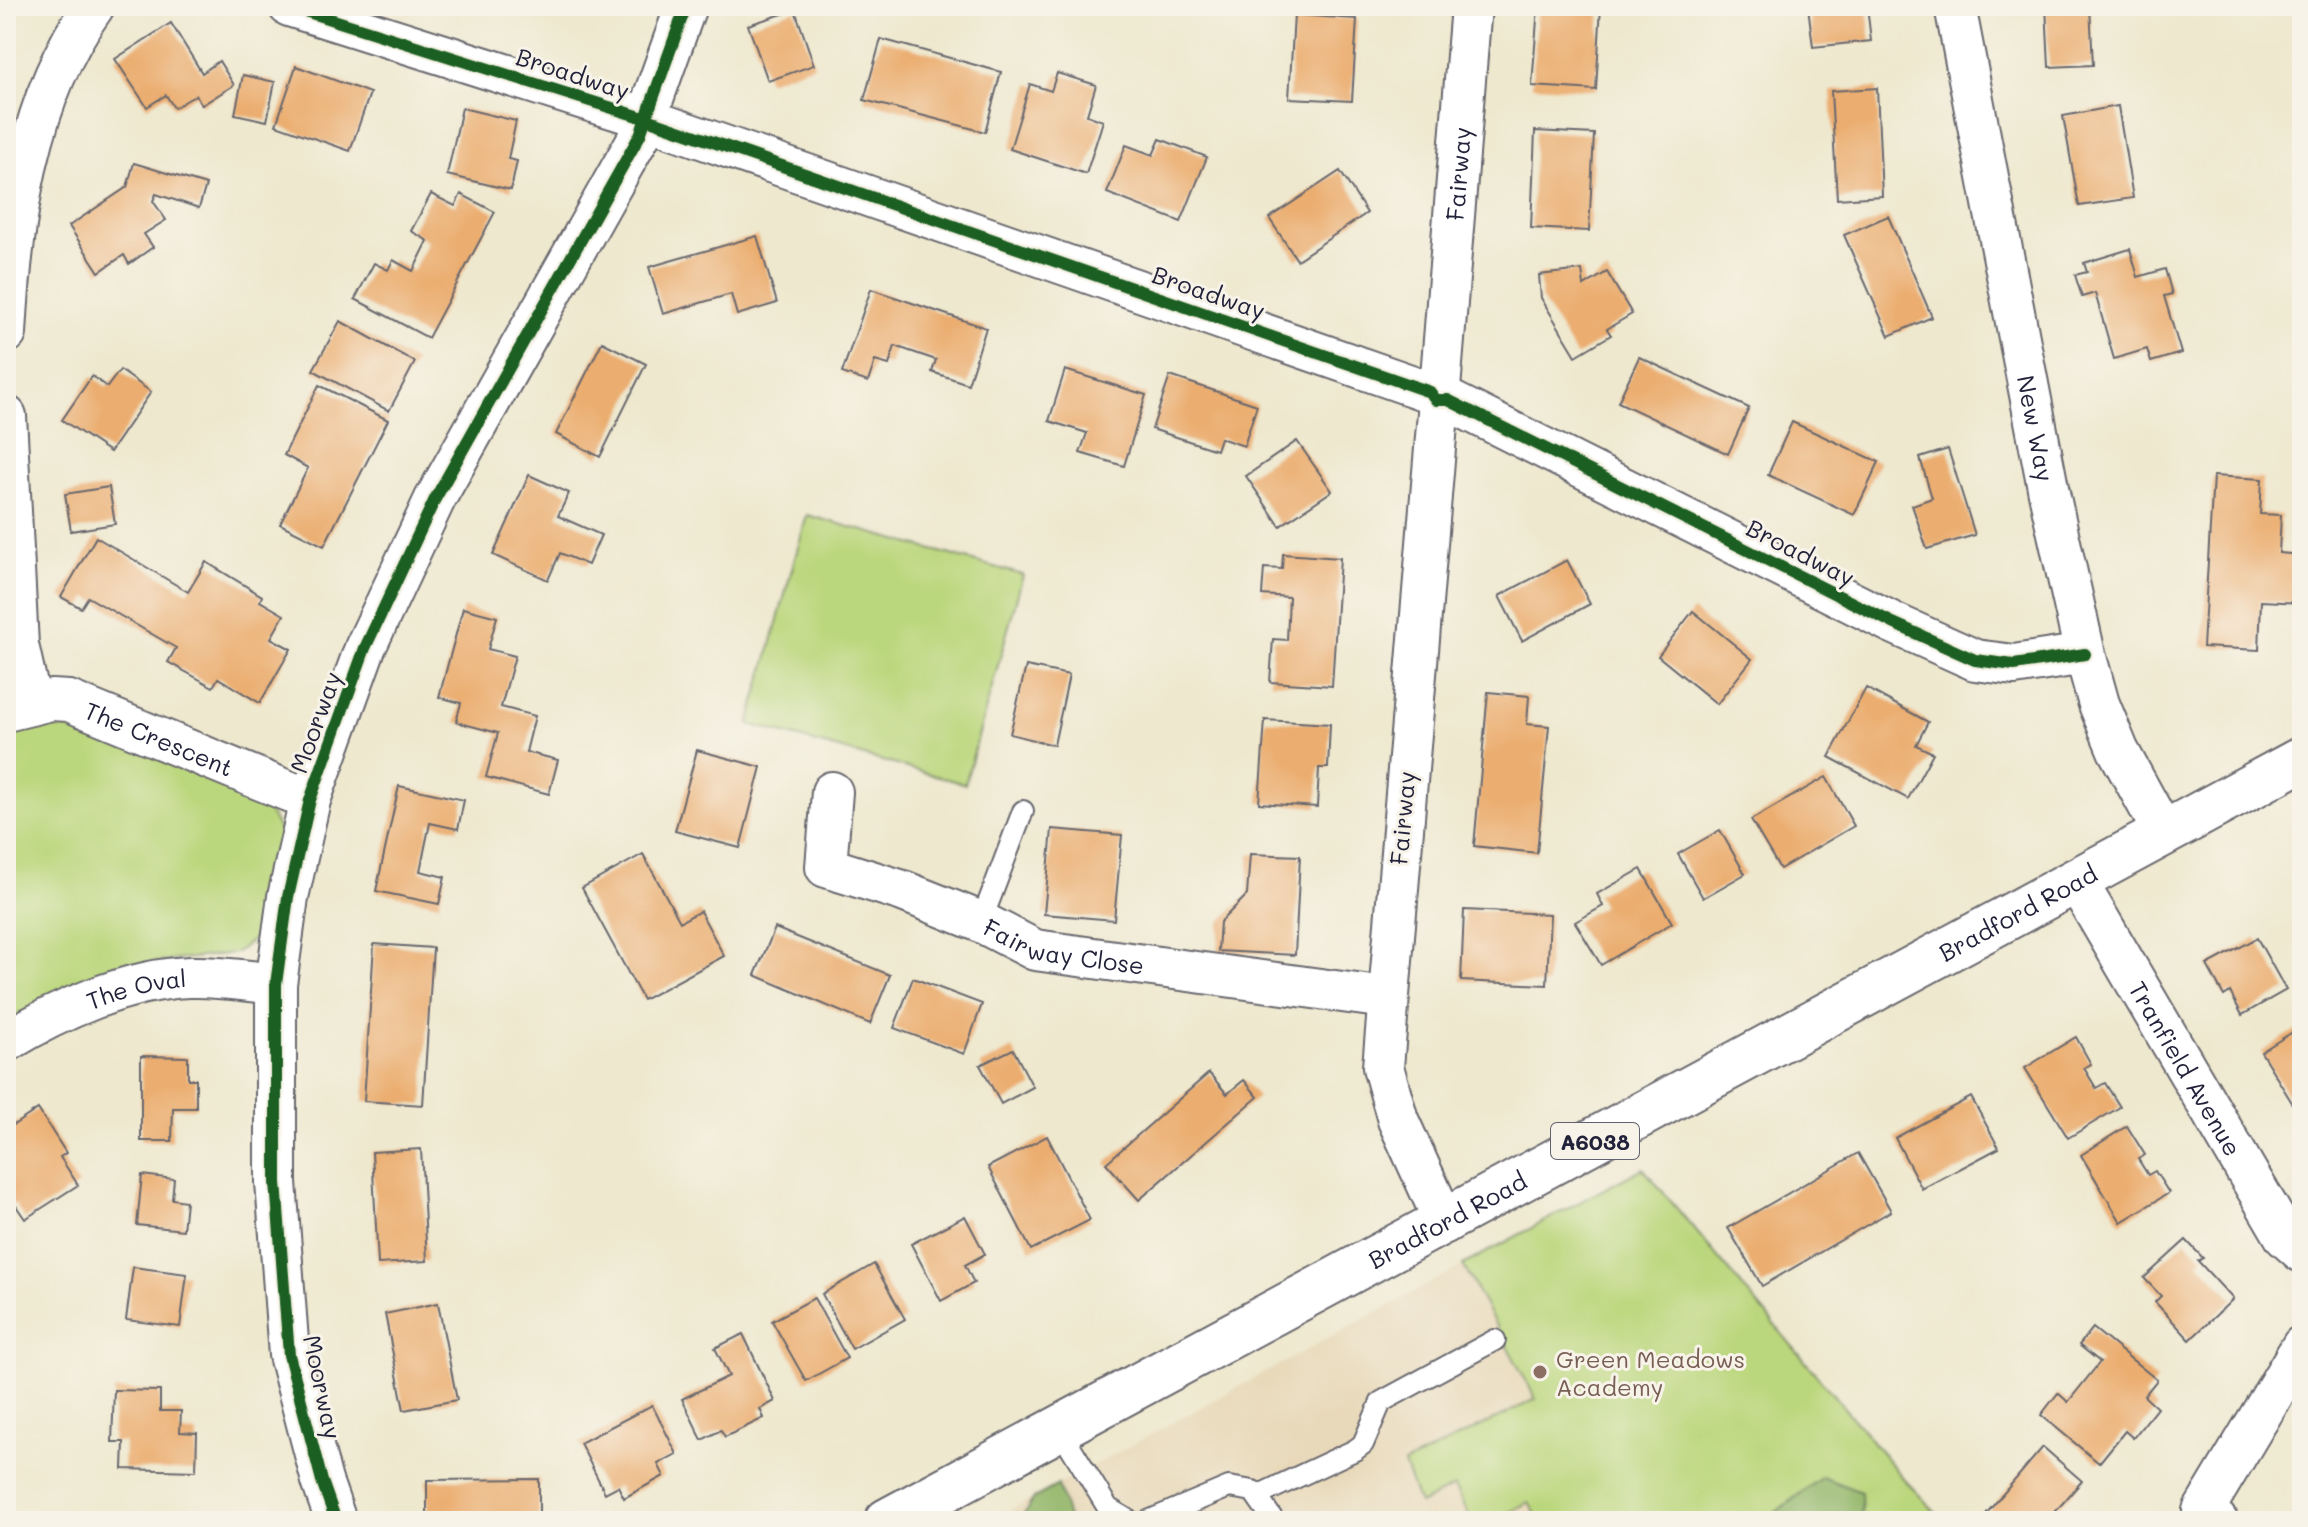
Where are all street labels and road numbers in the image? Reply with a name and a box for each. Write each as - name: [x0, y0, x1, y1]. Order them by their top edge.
- street label: Broadway: [512, 40, 634, 106]
- street label: Fairway: [1438, 126, 1477, 222]
- street label: Broadway: [1148, 258, 1270, 326]
- street label: New Way: [2011, 373, 2062, 484]
- street label: Broadway: [1742, 512, 1860, 592]
- street label: Moorway: [282, 667, 348, 777]
- street label: The Crescent: [80, 694, 238, 782]
- street label: Fairway: [1382, 770, 1422, 866]
- street label: Bradford Road: [1933, 857, 2102, 967]
- street label: Fairway Close: [979, 911, 1146, 980]
- street label: The Oval: [82, 962, 187, 1016]
- street label: Tranfield Avenue: [2123, 975, 2249, 1161]
- road number: A6038: [1551, 1123, 1639, 1159]
- street label: Bradford Road: [1362, 1164, 1532, 1275]
- street label: Moorway: [297, 1332, 349, 1442]

